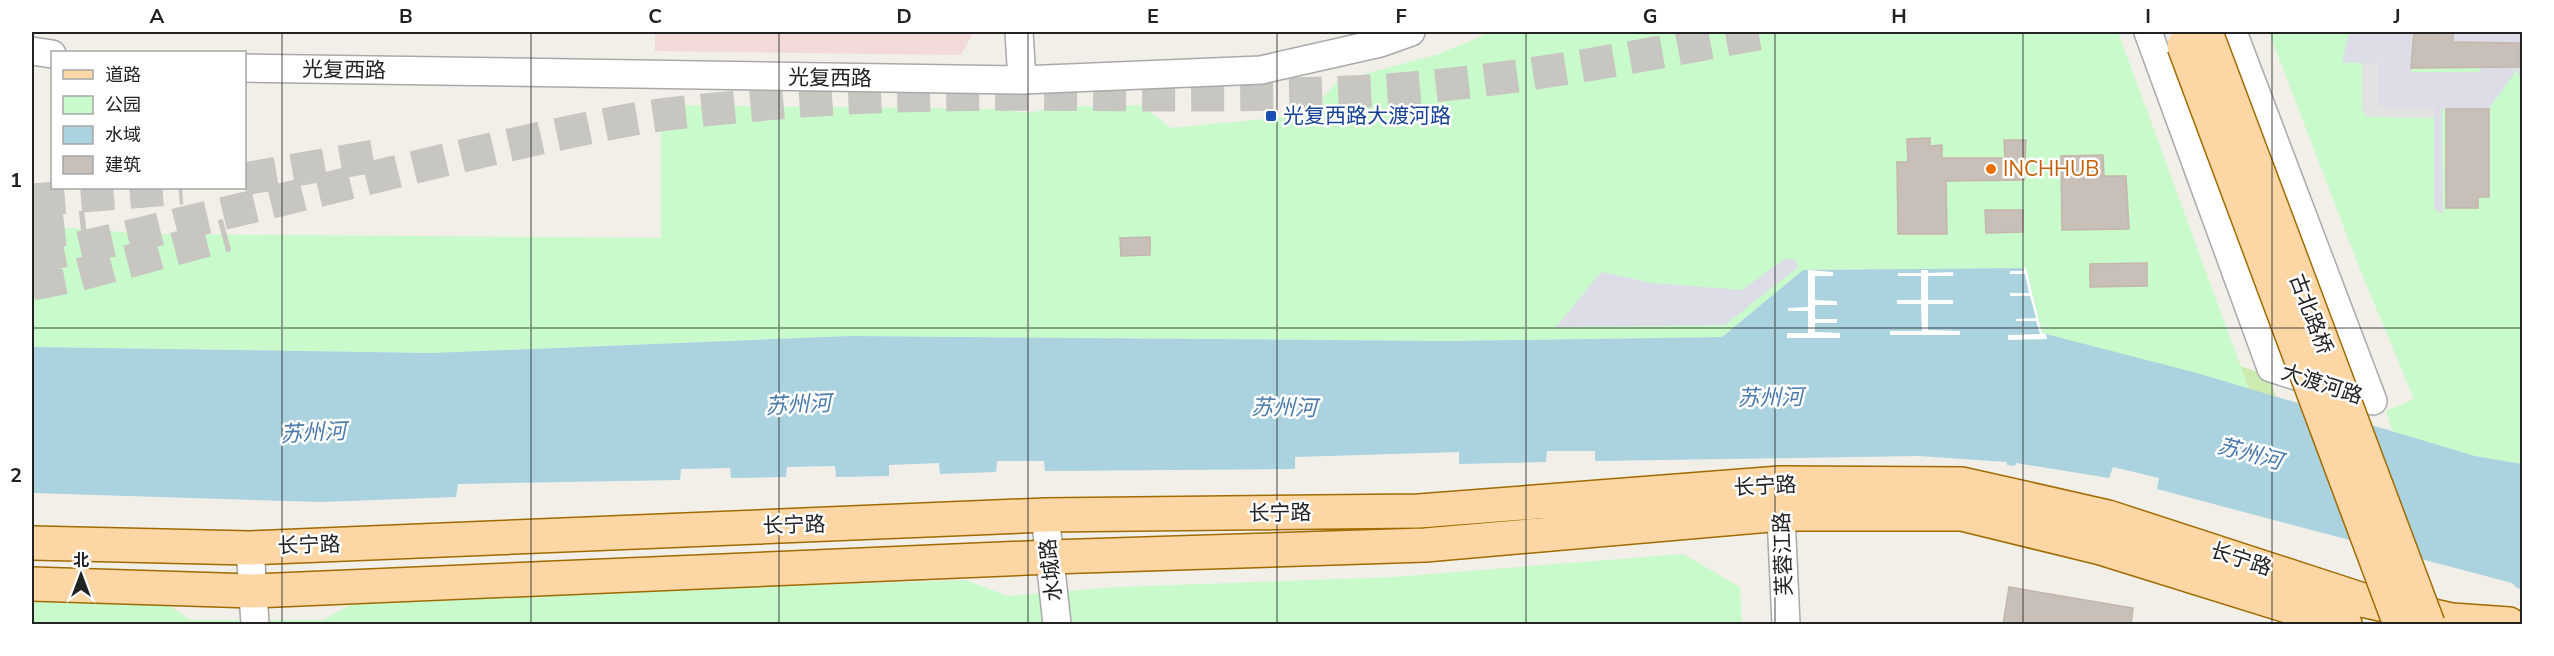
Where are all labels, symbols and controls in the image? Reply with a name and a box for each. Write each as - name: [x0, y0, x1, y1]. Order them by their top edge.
- text: A: [150, 3, 165, 30]
- text: B: [399, 3, 413, 30]
- text: C: [648, 3, 662, 30]
- text: D: [896, 3, 912, 30]
- text: E: [1147, 3, 1159, 30]
- text: F: [1395, 3, 1407, 30]
- text: G: [1643, 3, 1657, 30]
- text: H: [1891, 3, 1907, 30]
- text: I: [2145, 3, 2151, 30]
- text: J: [2392, 3, 2401, 30]
- legend: [51, 51, 246, 189]
- street label: 光复西路: [302, 55, 386, 85]
- text: 道路: [105, 63, 141, 87]
- street label: 光复西路: [788, 63, 872, 93]
- text: 公园: [105, 93, 141, 117]
- place label: 光复西路大渡河路: [1283, 102, 1451, 130]
- marker: 光复西路大渡河路: [1264, 109, 1278, 123]
- text: 水域: [105, 123, 141, 147]
- text: 建筑: [105, 153, 141, 177]
- place label: INCHHUB: [2003, 155, 2100, 183]
- marker: INCHHUB: [1984, 162, 1998, 176]
- text: 1: [10, 167, 22, 194]
- street label: 古北路桥: [2283, 270, 2339, 358]
- street label: 大渡河路: [2278, 358, 2366, 410]
- water label: 苏州河: [1737, 382, 1807, 414]
- water label: 苏州河: [764, 388, 836, 422]
- water label: 苏州河: [1251, 392, 1321, 424]
- water label: 苏州河: [279, 416, 351, 450]
- water label: 苏州河: [2214, 431, 2289, 478]
- text: 2: [10, 462, 22, 489]
- street label: 长宁路: [1733, 470, 1797, 502]
- street label: 长宁路: [1248, 498, 1312, 528]
- street label: 长宁路: [762, 510, 826, 540]
- street label: 芙蓉江路: [1768, 512, 1798, 596]
- street label: 长宁路: [277, 530, 341, 560]
- street label: 长宁路: [2207, 536, 2275, 582]
- street label: 水城路: [1034, 537, 1068, 603]
- north arrow: [51, 545, 111, 605]
- text: 北: [73, 550, 89, 572]

